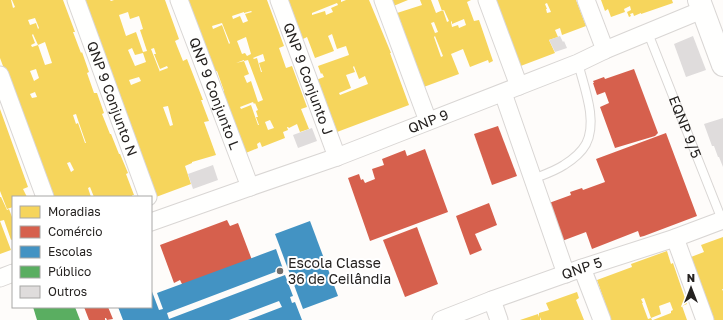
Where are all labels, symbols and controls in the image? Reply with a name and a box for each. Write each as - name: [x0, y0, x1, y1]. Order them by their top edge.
- street label: QNP 9 Conjunto J: [280, 20, 337, 137]
- street label: QNP 9 Conjunto L: [186, 35, 244, 152]
- street label: QNP 9 Conjunto N: [84, 39, 141, 158]
- street label: EQNP 9/5: [666, 93, 706, 160]
- street label: QNP 9: [405, 105, 451, 137]
- legend: [12, 196, 152, 308]
- text: Moradias: [48, 204, 101, 219]
- text: Comércio: [48, 224, 102, 239]
- text: Escolas: [48, 244, 92, 259]
- street label: QNP 5: [559, 253, 604, 283]
- place label: Escola Classe 36 de Ceilândia: [288, 254, 391, 287]
- text: Público: [48, 264, 91, 279]
- marker: Escola Classe 36 de Ceilândia: [275, 266, 285, 276]
- north arrow: [671, 268, 711, 308]
- text: N: [687, 271, 695, 284]
- text: Outros: [48, 284, 87, 299]

